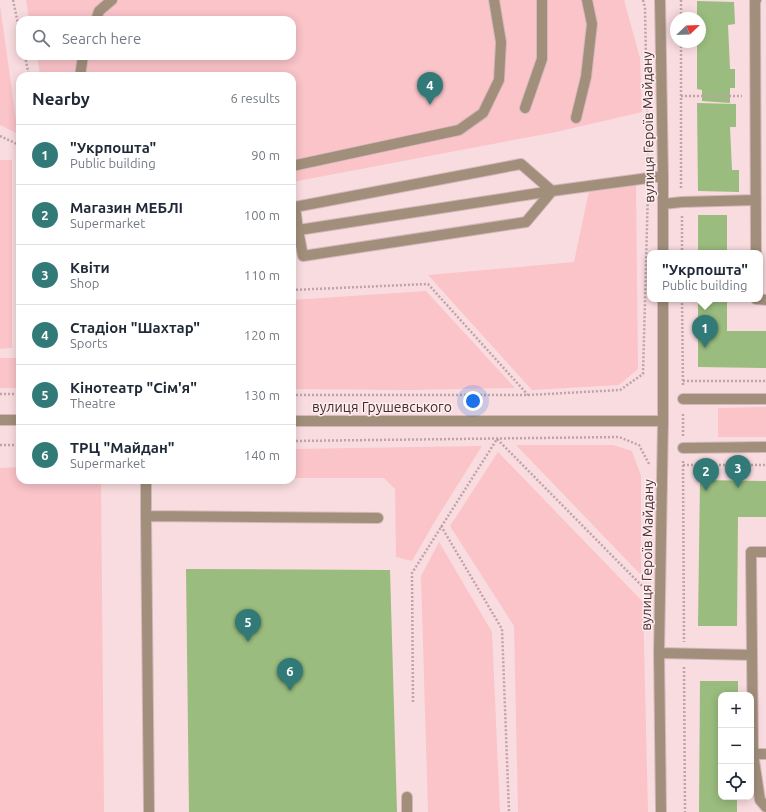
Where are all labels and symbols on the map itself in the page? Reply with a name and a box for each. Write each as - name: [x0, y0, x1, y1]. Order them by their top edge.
- north arrow: [670, 12, 706, 48]
- street label: вулиця Героїв Майдану: [639, 51, 657, 203]
- pin: 4: [417, 72, 443, 105]
- pin: 1: [692, 315, 718, 348]
- your location: [463, 391, 483, 411]
- street label: вулиця Грушевського: [312, 399, 452, 415]
- pin: 3: [725, 455, 751, 488]
- pin: 2: [693, 458, 719, 491]
- street label: вулиця Героїв Майдану: [638, 479, 656, 631]
- pin: 5: [235, 609, 261, 642]
- pin: 6: [277, 658, 303, 691]

